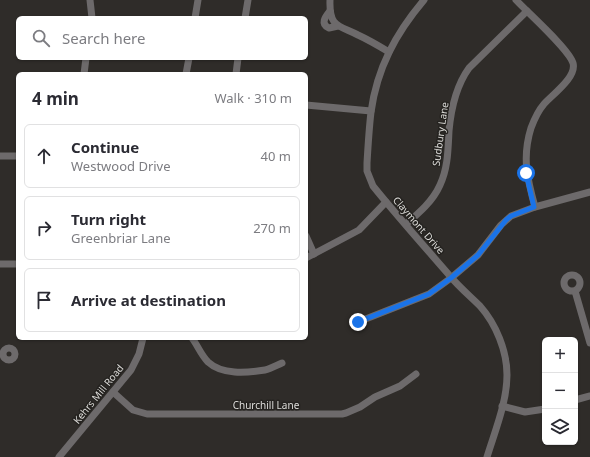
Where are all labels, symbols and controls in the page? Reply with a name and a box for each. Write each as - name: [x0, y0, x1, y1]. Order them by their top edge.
- search box: [16, 16, 308, 60]
- icon: search: [30, 27, 52, 49]
- text: Search here: [62, 28, 145, 48]
- text: 4 min: [32, 87, 79, 110]
- text: Walk · 310 m: [214, 89, 292, 107]
- street label: Sudbury Lane: [429, 101, 451, 167]
- text: Continue: [71, 137, 139, 157]
- icon: ahead: [33, 145, 55, 167]
- text: 40 m: [261, 147, 291, 165]
- text: Westwood Drive: [71, 157, 171, 175]
- route start: [517, 164, 535, 182]
- street label: Claymont Drive: [390, 193, 448, 257]
- text: Turn right: [71, 209, 146, 229]
- icon: right: [33, 217, 55, 239]
- text: 270 m: [253, 219, 291, 237]
- text: Greenbriar Lane: [71, 229, 171, 247]
- icon: arrive: [33, 289, 55, 311]
- text: Arrive at destination: [71, 290, 226, 310]
- route end: [349, 313, 367, 331]
- map controls: [542, 337, 578, 445]
- button: +: [542, 337, 578, 373]
- street label: Kehrs Mill Road: [70, 361, 126, 427]
- button: −: [542, 373, 578, 409]
- street label: Churchill Lane: [233, 398, 300, 412]
- button: layers: [542, 409, 578, 445]

